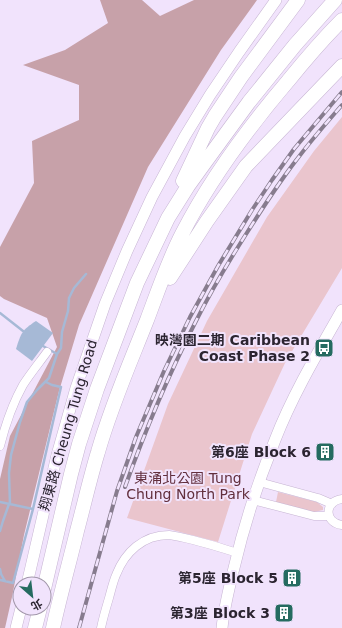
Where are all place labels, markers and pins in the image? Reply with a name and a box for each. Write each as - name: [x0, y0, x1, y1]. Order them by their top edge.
- place label: 映灣園二期 Caribbean Coast Phase 2: [155, 332, 310, 364]
- bus stop icon: 映灣園二期 Caribbean Coast Phase 2: [313, 337, 335, 359]
- building icon: 第6座 Block 6: [314, 441, 336, 463]
- place label: 第6座 Block 6: [211, 444, 311, 460]
- building icon: 第5座 Block 5: [281, 567, 303, 589]
- place label: 第5座 Block 5: [178, 570, 278, 586]
- building icon: 第3座 Block 3: [273, 602, 295, 624]
- place label: 第3座 Block 3: [170, 605, 270, 621]

